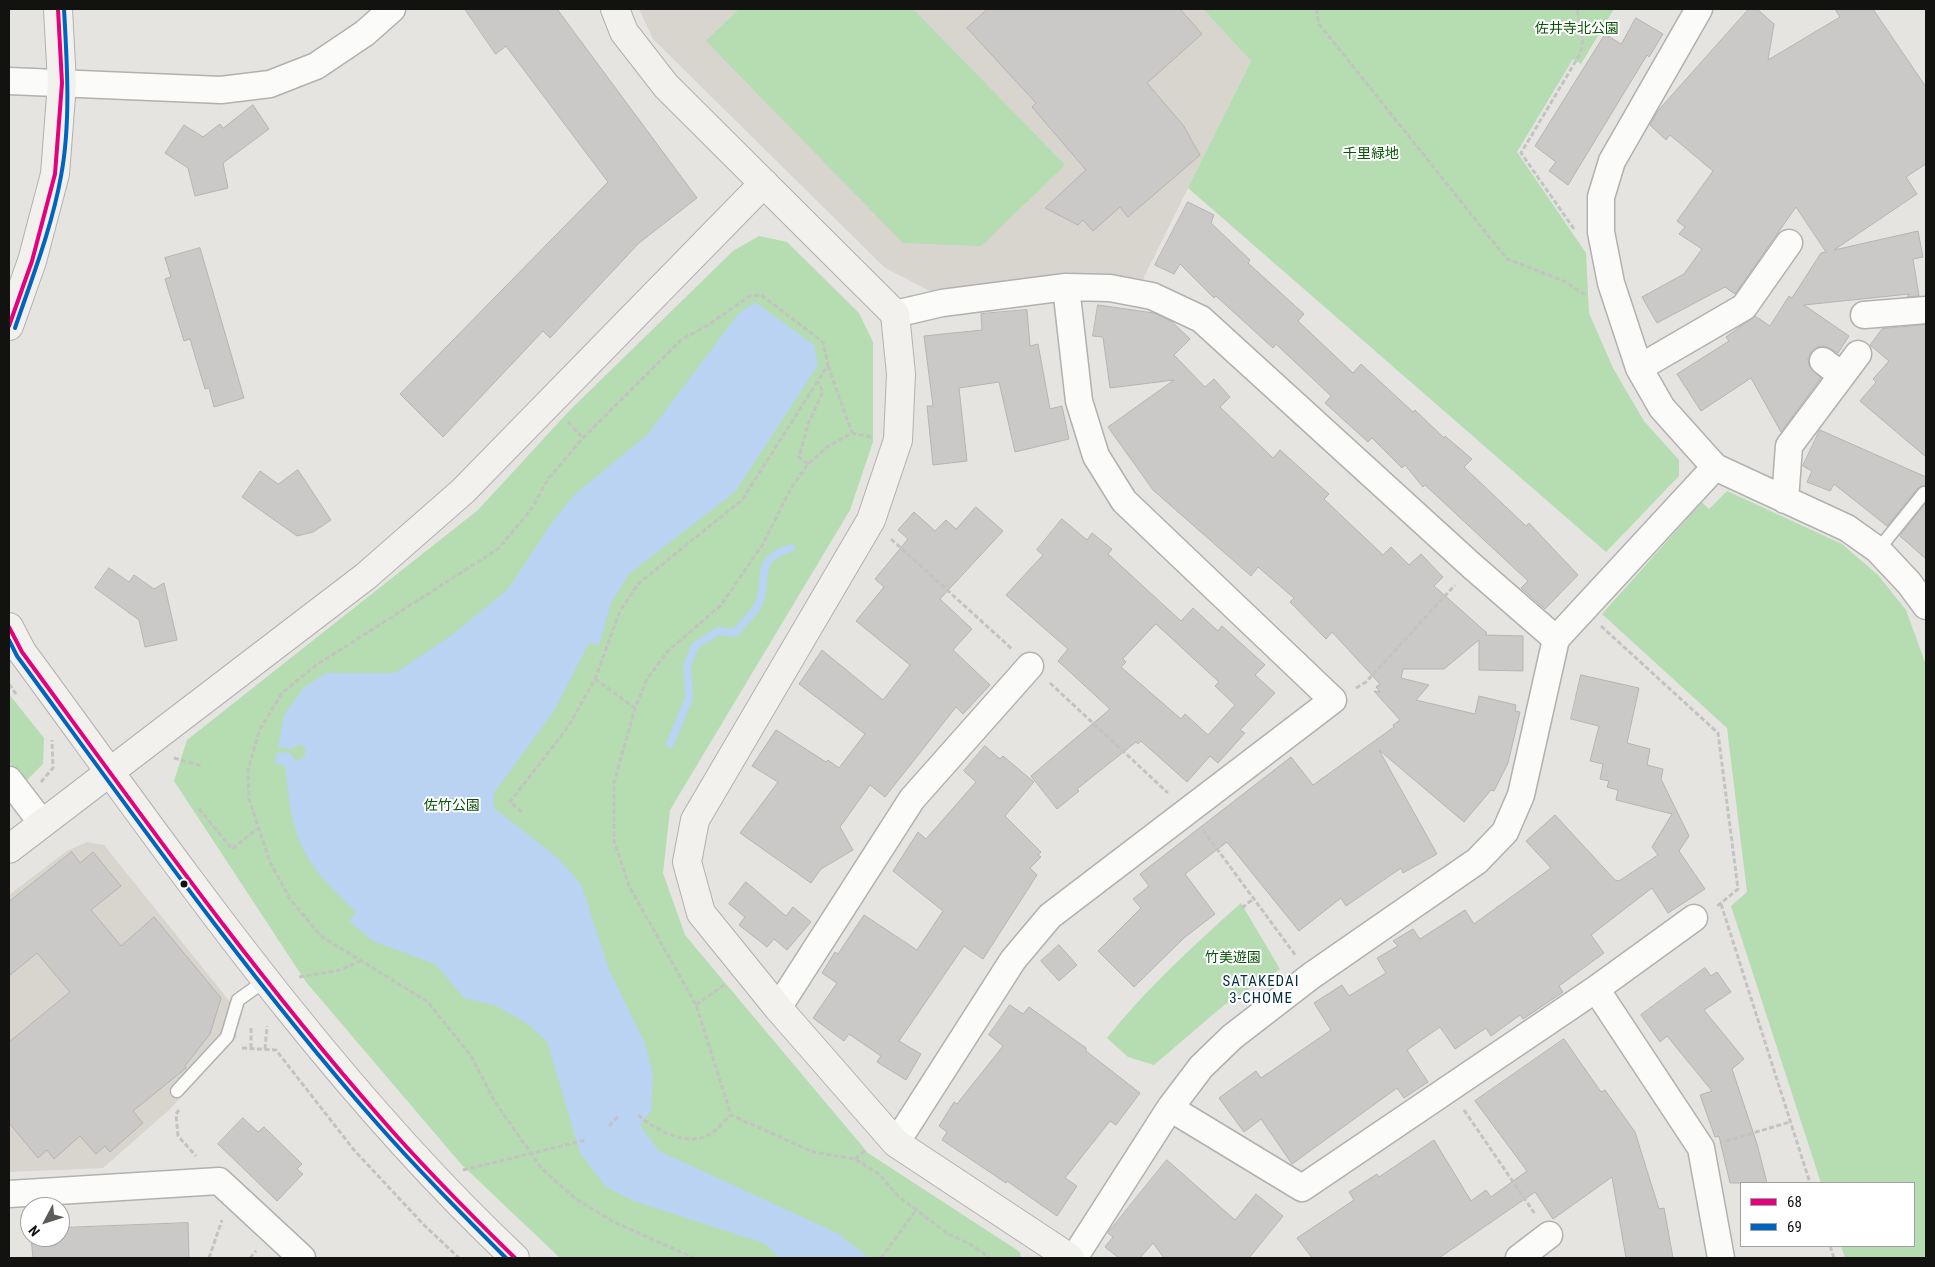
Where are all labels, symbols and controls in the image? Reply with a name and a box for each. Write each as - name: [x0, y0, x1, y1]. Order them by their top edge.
- park label: 佐井寺北公園: [1535, 21, 1619, 37]
- park label: 千里緑地: [1343, 146, 1399, 162]
- park label: 佐竹公園: [424, 798, 480, 814]
- unlabelled marker: [179, 879, 189, 889]
- park label: 竹美遊園: [1205, 950, 1261, 966]
- district label: SATAKEDAI 3-CHOME: [1221, 973, 1301, 1008]
- legend: [1740, 1182, 1915, 1247]
- text: 68: [1787, 1193, 1802, 1211]
- north arrow: [20, 1197, 70, 1247]
- text: 69: [1787, 1218, 1802, 1236]
- text: N: [25, 1223, 43, 1239]

